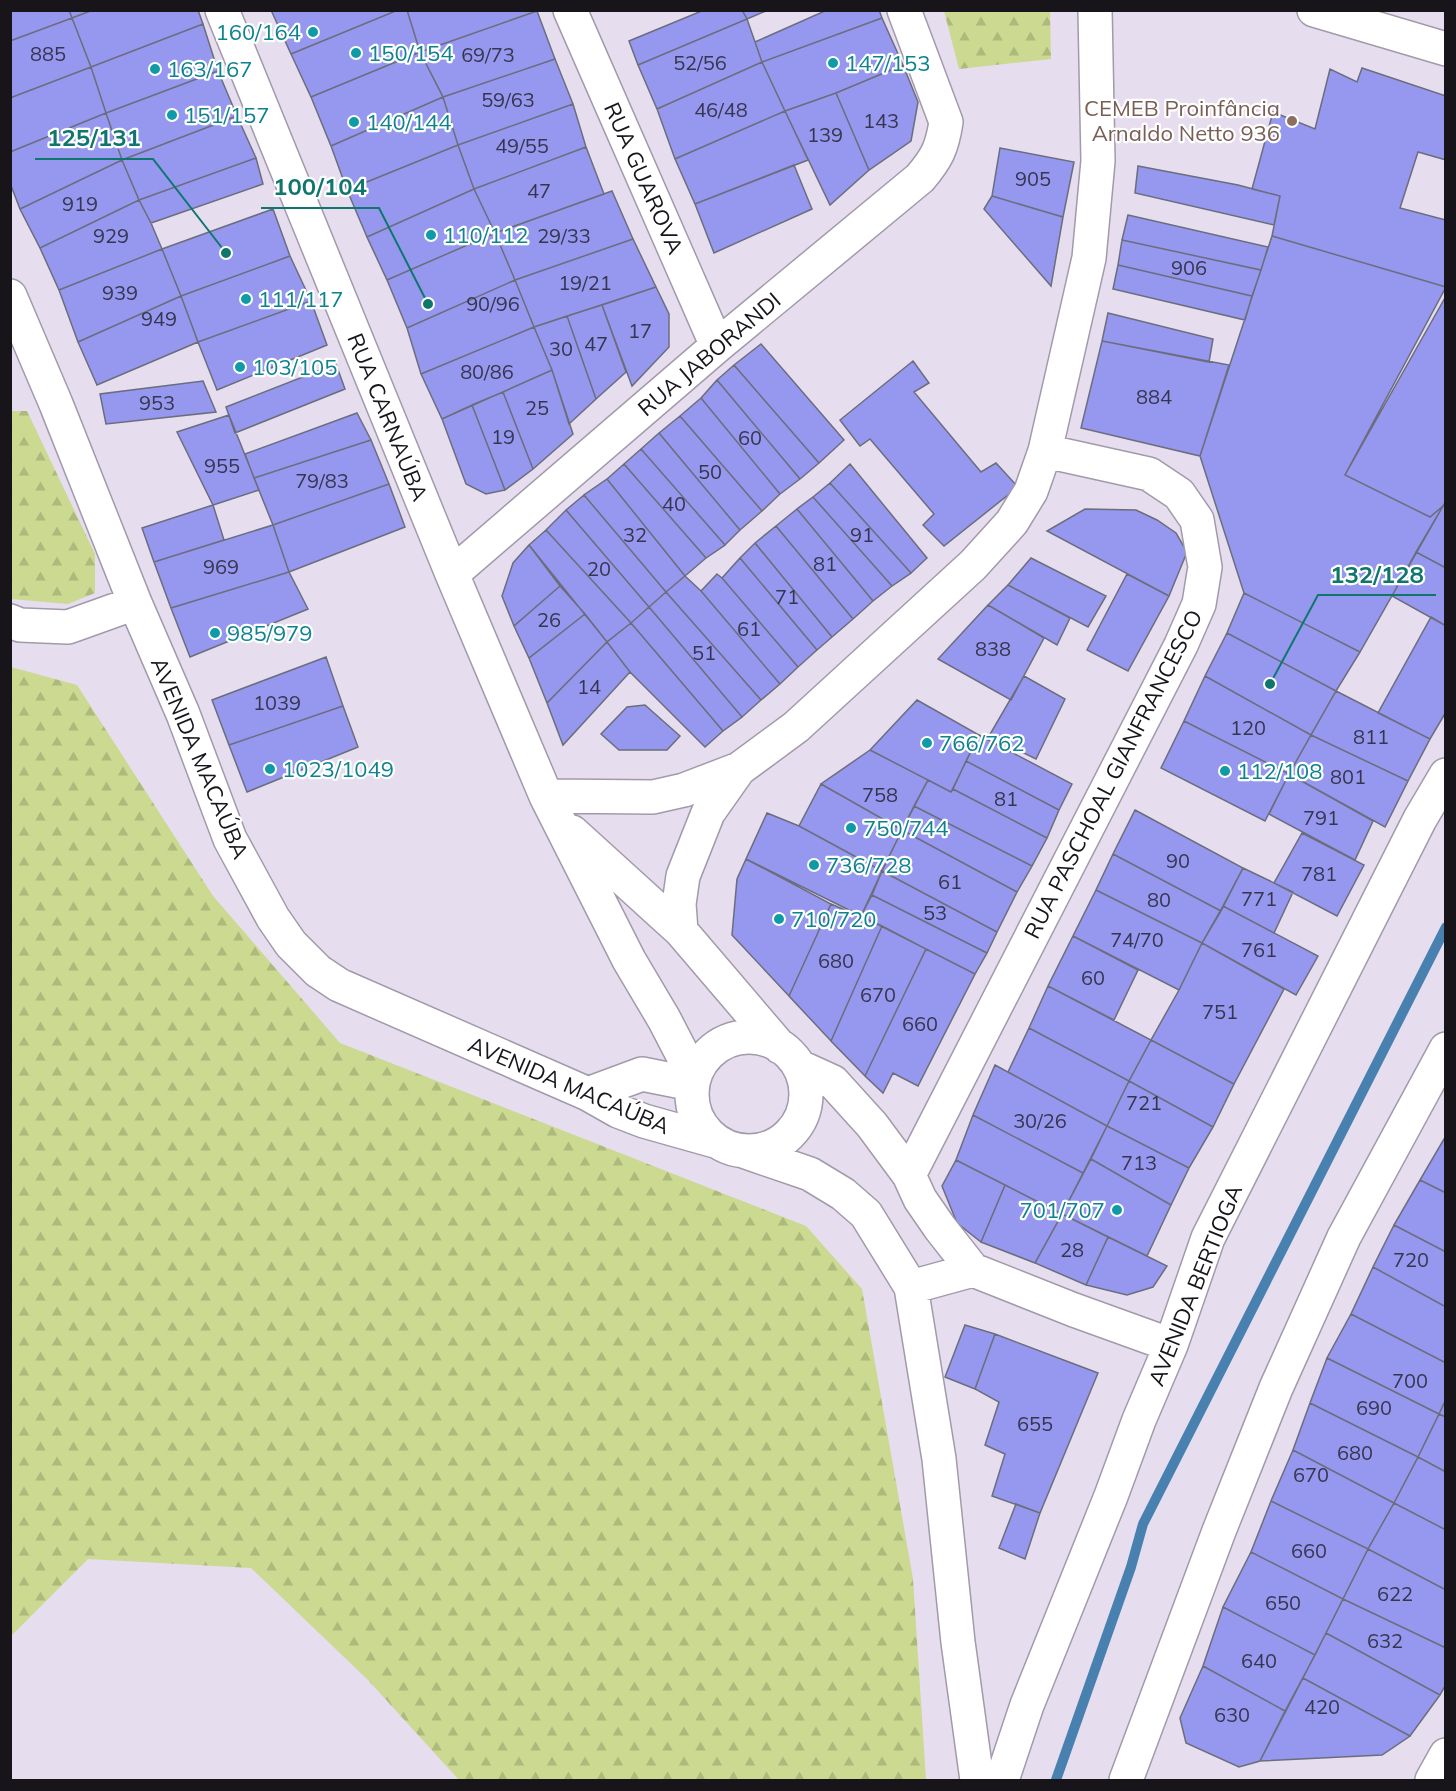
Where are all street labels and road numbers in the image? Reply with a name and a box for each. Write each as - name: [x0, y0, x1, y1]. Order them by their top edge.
- street label: RUA GUAROVA: [598, 98, 690, 258]
- street label: RUA JABORANDI: [632, 286, 786, 422]
- street label: RUA CARNAÚBA: [342, 329, 434, 505]
- street label: RUA PASCHOAL GIANFRANCESCO: [1018, 605, 1208, 943]
- street label: AVENIDA MACAÚBA: [145, 653, 255, 863]
- street label: AVENIDA MACAÚBA: [464, 1030, 674, 1140]
- street label: AVENIDA BERTIOGA: [1142, 1180, 1248, 1390]

